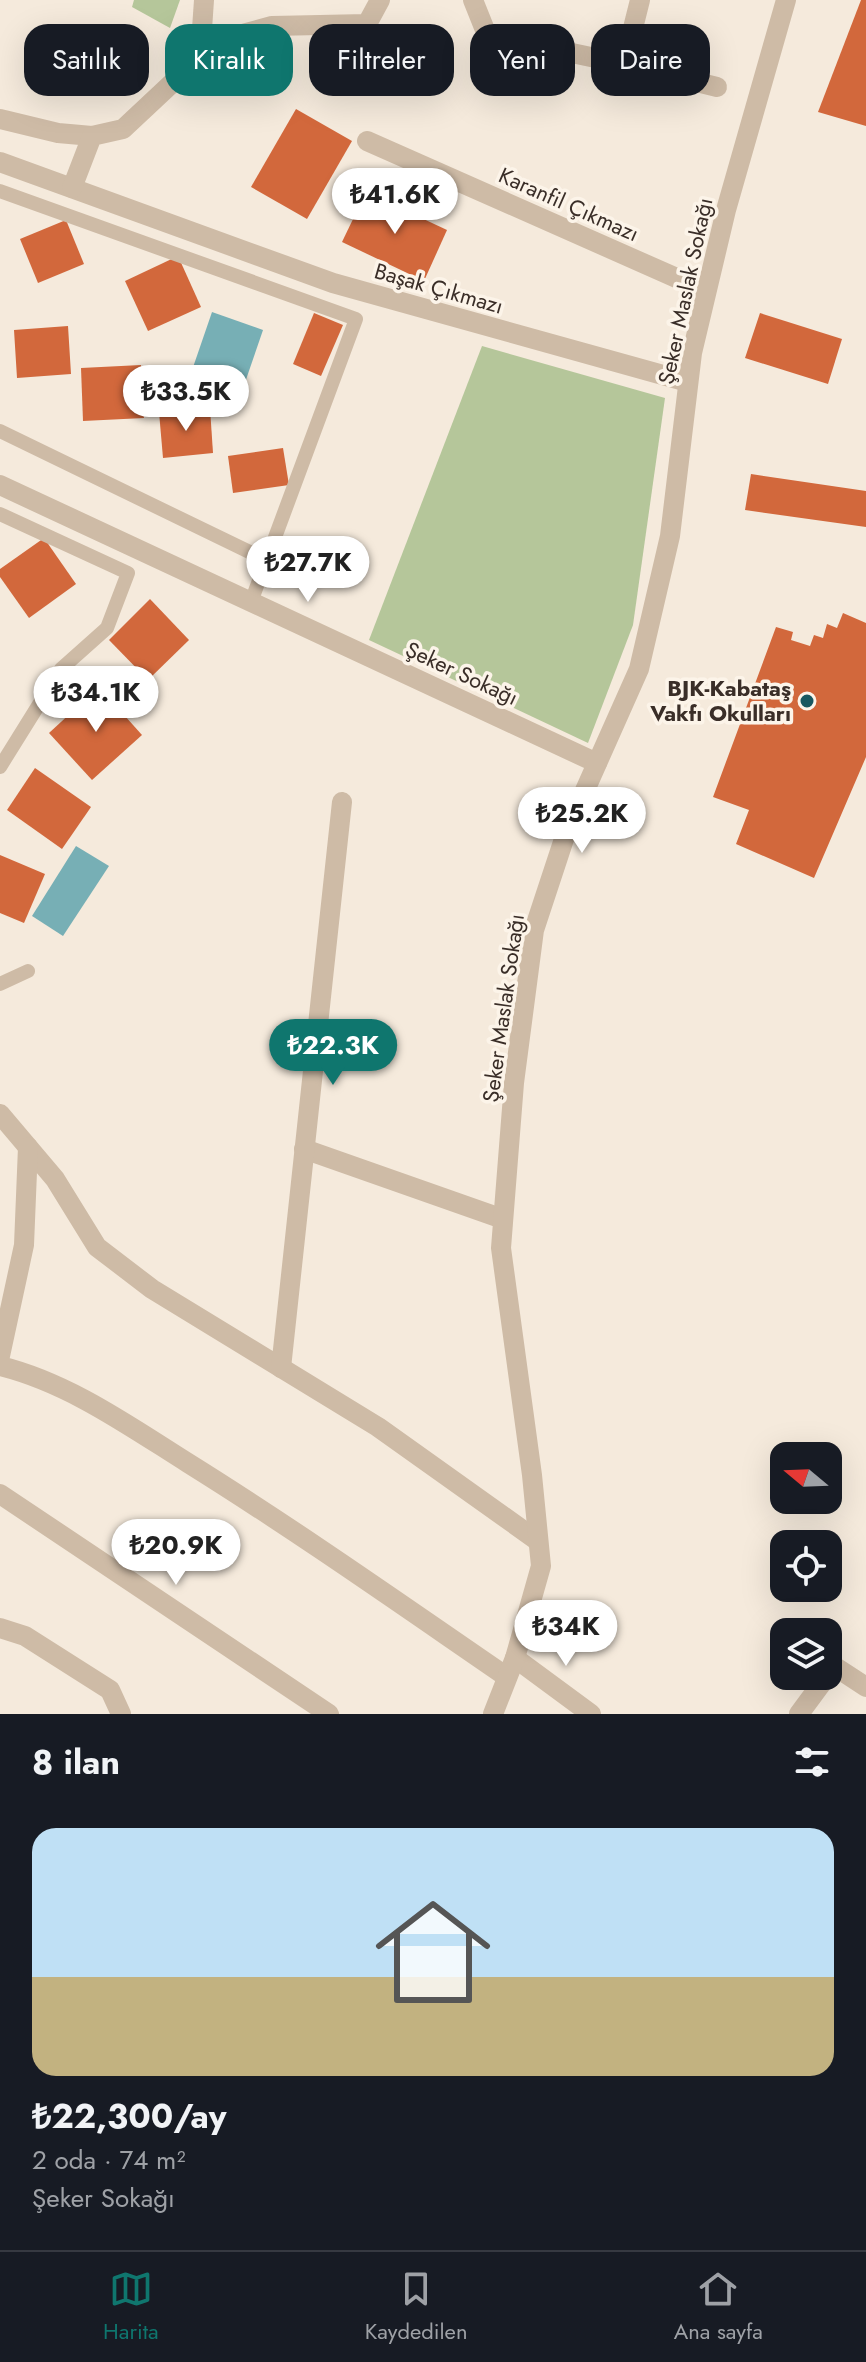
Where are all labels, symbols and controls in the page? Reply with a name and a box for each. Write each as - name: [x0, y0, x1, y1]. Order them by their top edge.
- chip: Satılık: [24, 24, 149, 96]
- chip: Kiralık: [165, 24, 293, 96]
- chip: Filtreler: [309, 24, 454, 96]
- chip: Yeni: [470, 24, 575, 96]
- chip: Daire: [591, 24, 710, 96]
- street label: Karanfil Çıkmazı: [494, 159, 644, 249]
- pin: ₺41.6K: [330, 168, 460, 236]
- text: ₺41.6K: [350, 175, 440, 213]
- street label: Şeker Maslak Sokağı: [650, 195, 720, 387]
- street label: Başak Çıkmazı: [371, 254, 507, 322]
- pin: ₺33.5K: [121, 365, 251, 433]
- text: ₺33.5K: [141, 372, 231, 410]
- pin: ₺27.7K: [243, 536, 373, 604]
- text: ₺27.7K: [264, 543, 352, 581]
- street label: Şeker Sokağı: [400, 633, 524, 713]
- pin: ₺34.1K: [31, 666, 161, 734]
- place label: BJK-Kabataş Vakfı Okulları: [649, 672, 791, 729]
- text: ₺34.1K: [52, 673, 140, 711]
- marker: BJK-Kabataş Vakfı Okulları: [798, 692, 816, 710]
- pin: ₺25.2K: [517, 787, 647, 855]
- text: ₺25.2K: [536, 794, 628, 832]
- street label: Şeker Maslak Sokağı: [474, 912, 532, 1104]
- pin: ₺22.3K: [268, 1019, 398, 1087]
- text: ₺22.3K: [287, 1026, 379, 1064]
- north arrow: [770, 1442, 842, 1514]
- map controls: [770, 1442, 842, 1690]
- pin: ₺20.9K: [111, 1519, 241, 1587]
- text: ₺20.9K: [129, 1526, 223, 1564]
- button: locate: [770, 1530, 842, 1602]
- pin: ₺34K: [519, 1600, 613, 1668]
- text: ₺34K: [532, 1607, 600, 1645]
- button: layers: [770, 1618, 842, 1690]
- text: 8 ilan: [32, 1738, 120, 1787]
- icon: filters: [790, 1740, 834, 1784]
- icon: home: [361, 1880, 505, 2024]
- text: ₺22,300/ay: [32, 2092, 226, 2141]
- text: 2 oda · 74 m²: [32, 2141, 185, 2179]
- text: Şeker Sokağı: [32, 2179, 175, 2217]
- tab: Harita: [103, 2267, 159, 2347]
- tab: Kaydedilen: [365, 2267, 467, 2347]
- tab: Ana sayfa: [674, 2267, 763, 2347]

